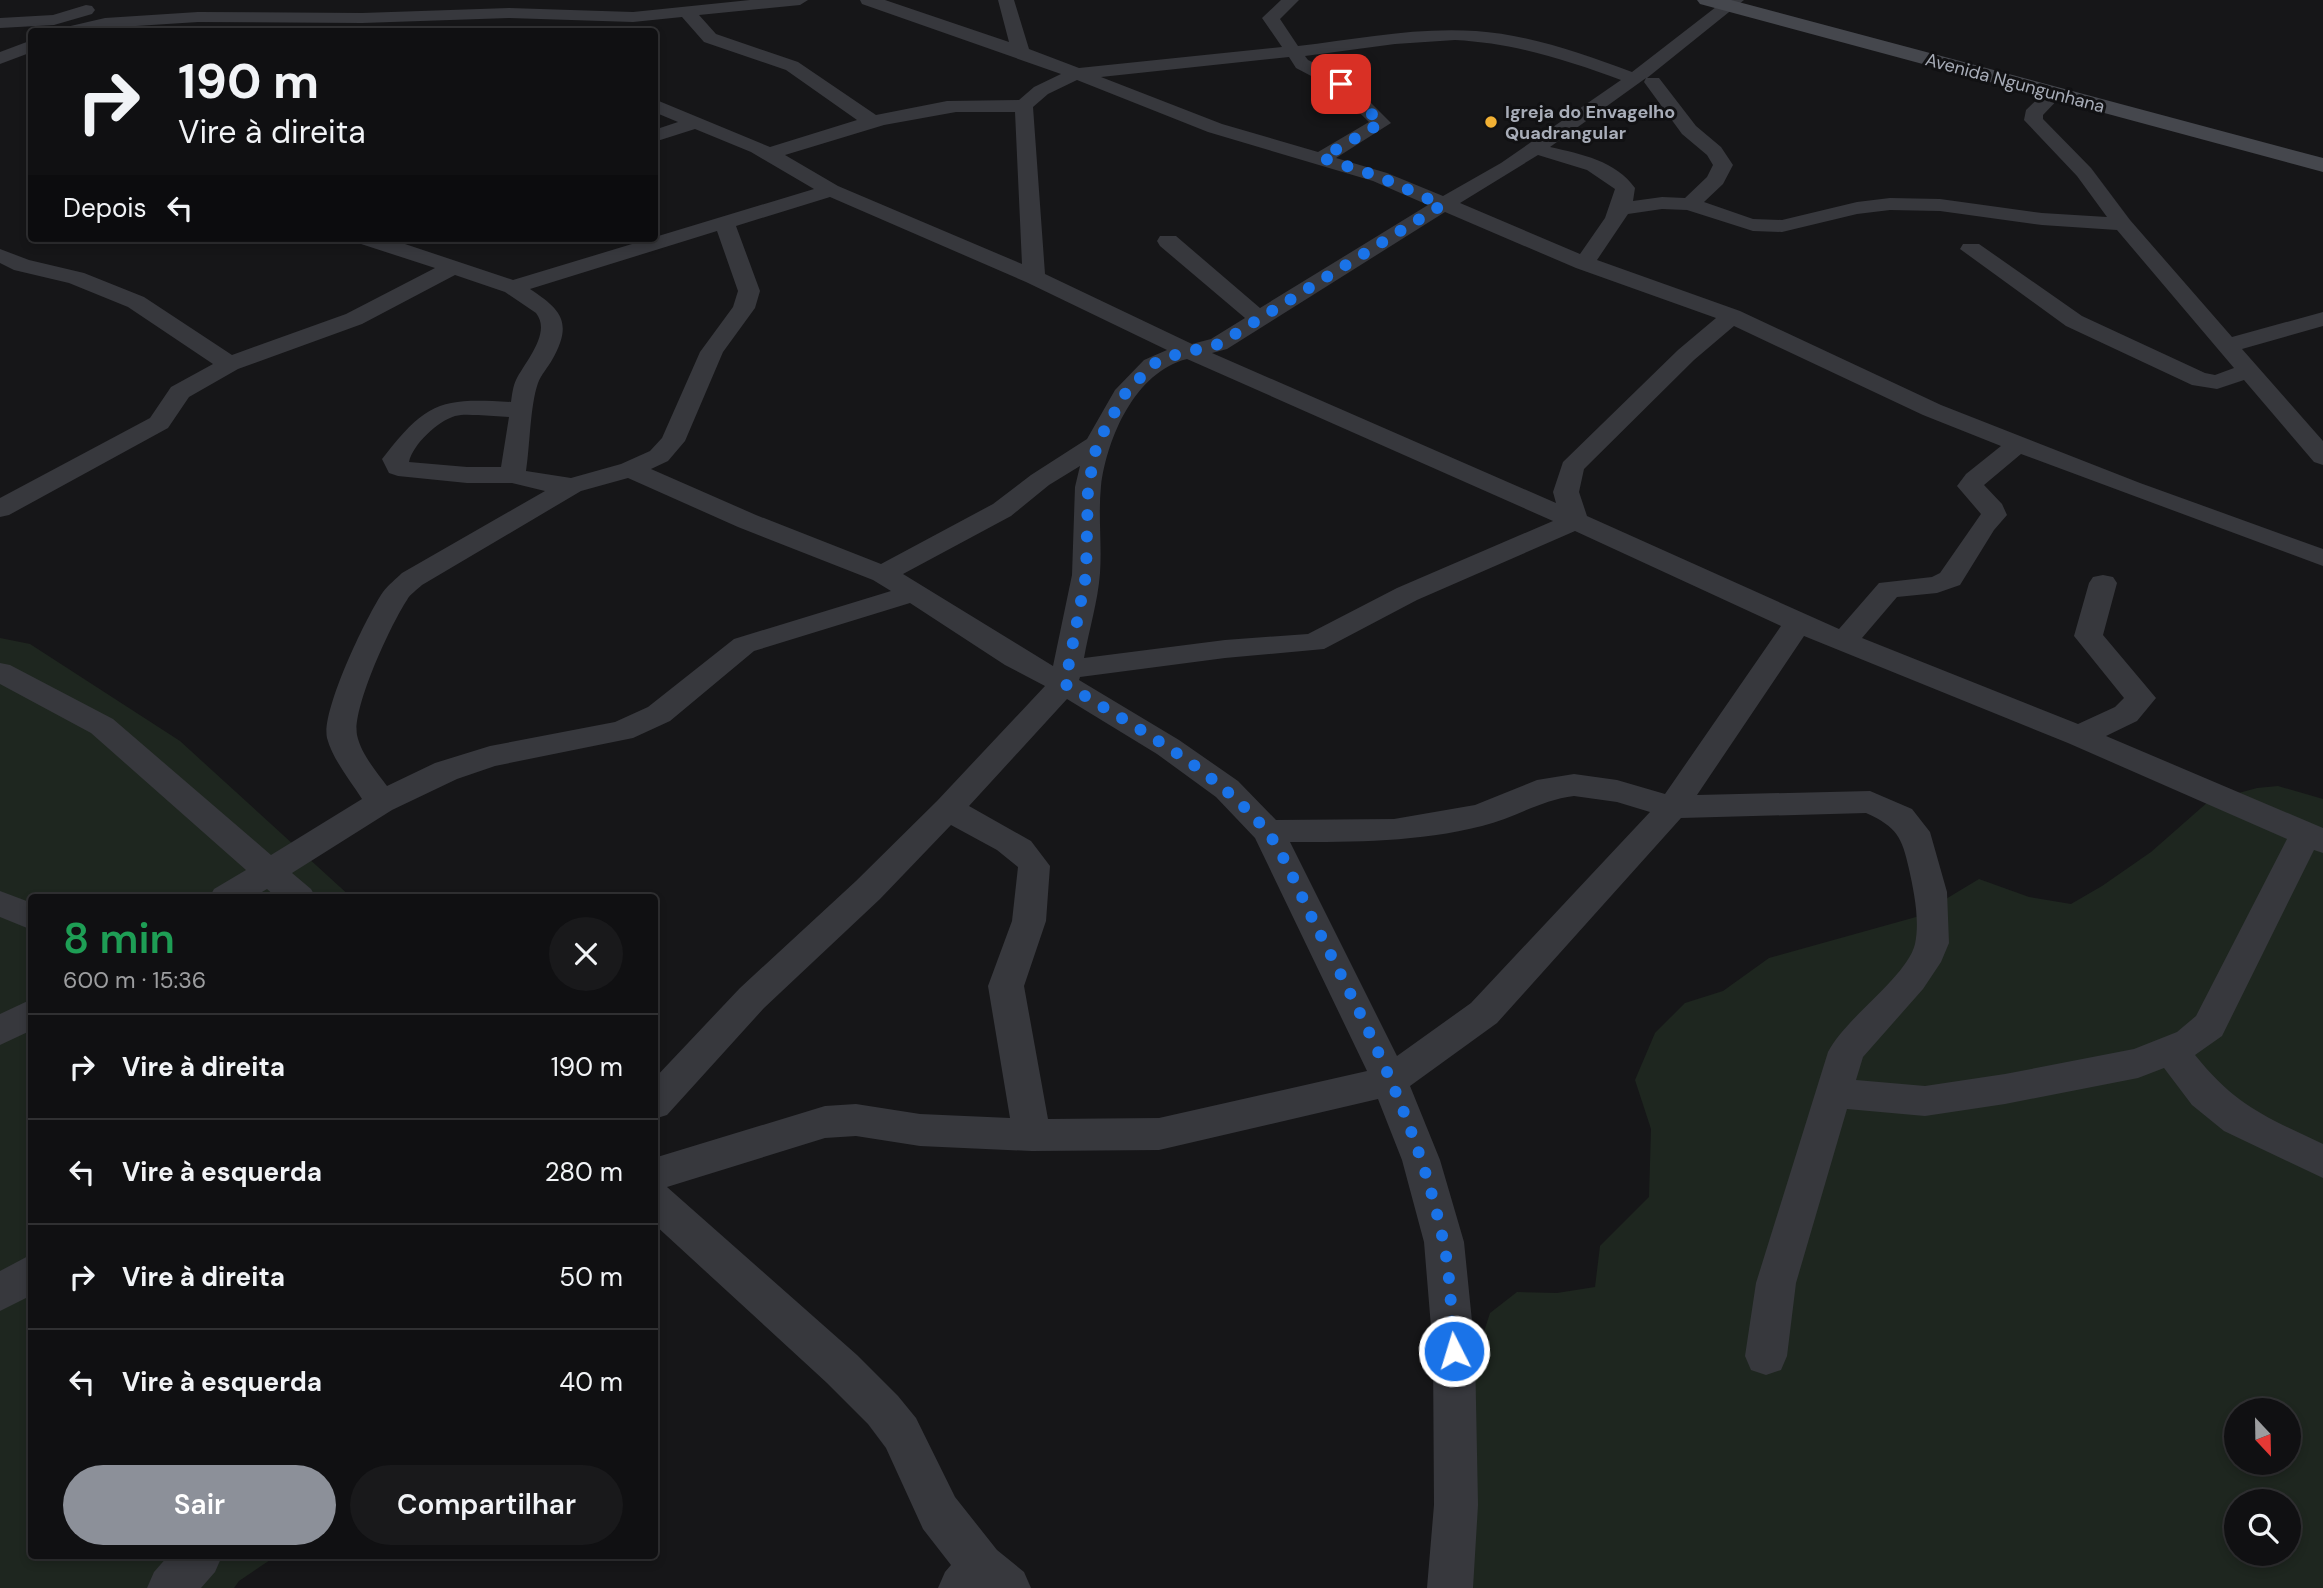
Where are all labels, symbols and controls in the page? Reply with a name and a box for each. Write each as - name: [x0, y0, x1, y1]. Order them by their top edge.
- street label: Avenida Ngungunhana: [1923, 47, 2107, 119]
- text: 190 m: [178, 49, 319, 113]
- pin: [1311, 54, 1371, 114]
- icon: right: [63, 56, 154, 147]
- icon: arrive: [1322, 65, 1360, 103]
- place label: Igreja do Envagelho Quadrangular: [1505, 100, 1675, 145]
- text: Vire à direita: [178, 111, 366, 153]
- marker: Igreja do Envagelho Quadrangular: [1483, 114, 1499, 130]
- icon: left: [161, 189, 199, 227]
- text: Depois: [63, 191, 147, 225]
- text: 8 min: [63, 911, 175, 966]
- button: close: [549, 917, 623, 991]
- text: 600 m · 15:36: [63, 965, 206, 995]
- icon: right: [63, 1048, 101, 1086]
- text: Vire à direita: [122, 1050, 285, 1084]
- text: 190 m: [551, 1050, 623, 1084]
- icon: left: [63, 1153, 101, 1191]
- text: Vire à esquerda: [122, 1155, 322, 1189]
- text: 280 m: [545, 1155, 623, 1189]
- icon: right: [63, 1258, 101, 1296]
- text: Vire à direita: [122, 1260, 285, 1294]
- text: 50 m: [559, 1260, 623, 1294]
- position arrow: [1417, 1314, 1491, 1388]
- icon: left: [63, 1363, 101, 1401]
- text: Vire à esquerda: [122, 1365, 322, 1399]
- text: 40 m: [559, 1365, 623, 1399]
- north arrow: [2224, 1398, 2301, 1475]
- map controls: [2224, 1398, 2301, 1566]
- button: Sair: [63, 1465, 336, 1545]
- button: Compartilhar: [350, 1465, 623, 1545]
- button: search: [2224, 1489, 2301, 1566]

